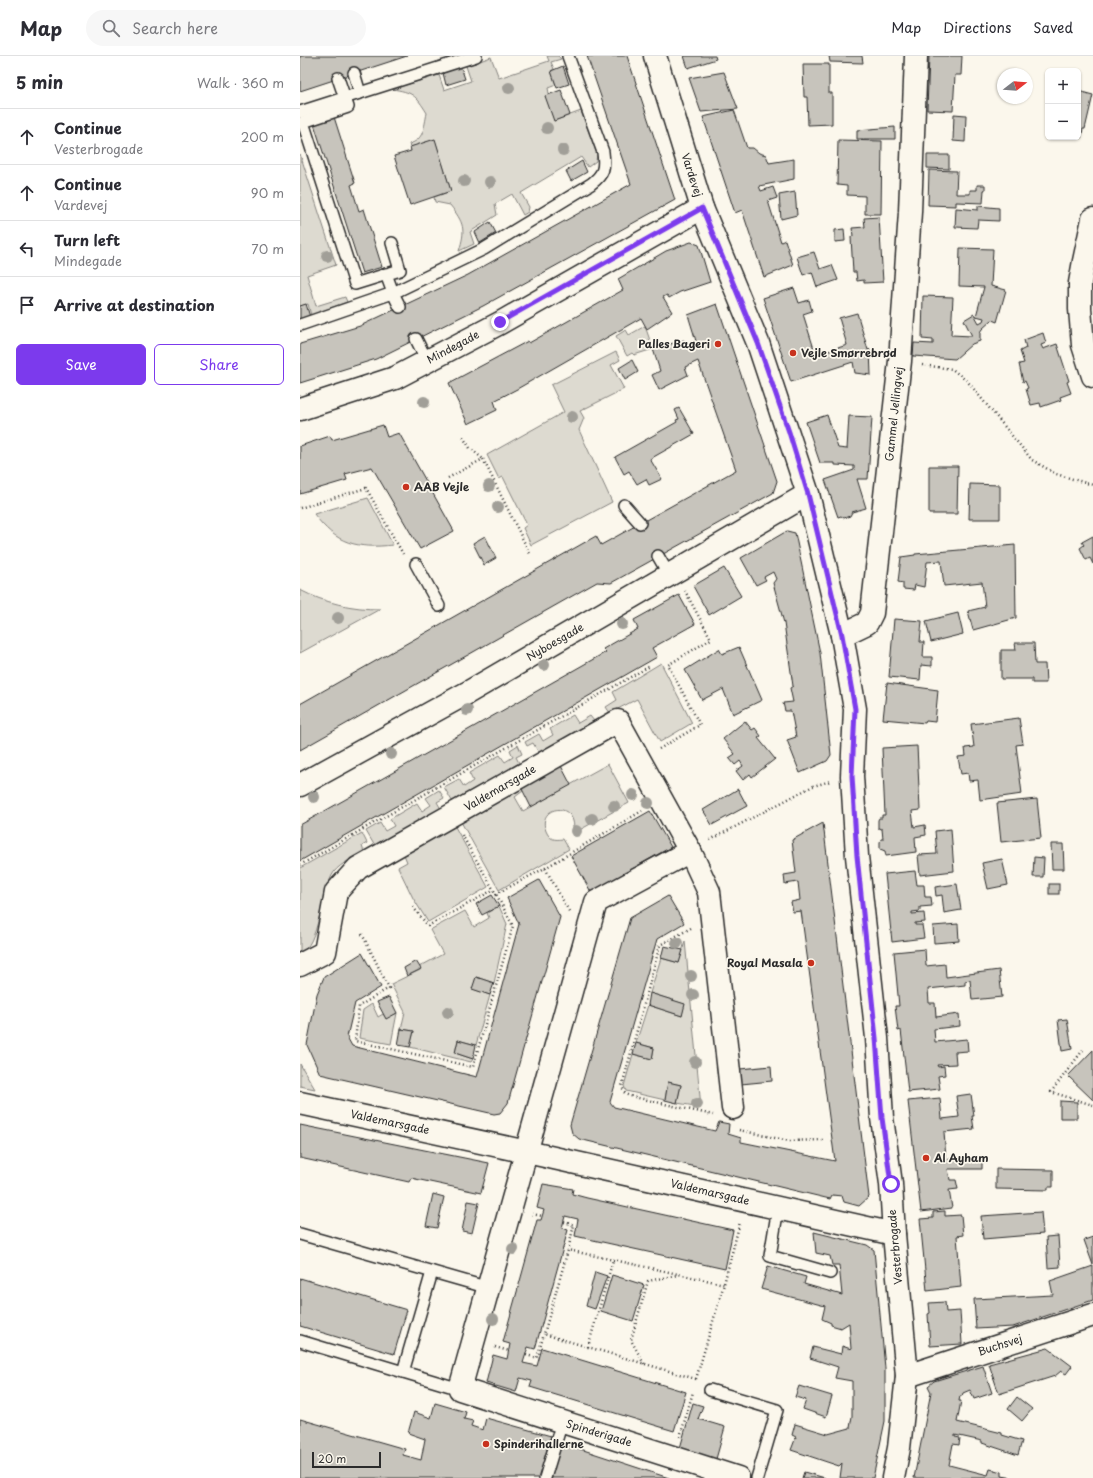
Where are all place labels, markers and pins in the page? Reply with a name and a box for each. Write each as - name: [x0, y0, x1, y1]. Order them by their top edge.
- place label: Palles Bageri: [638, 335, 710, 352]
- marker: Palles Bageri: [713, 339, 723, 349]
- place label: Vejle Smørrebrød: [801, 344, 897, 361]
- marker: Vejle Smørrebrød: [788, 348, 798, 358]
- place label: AAB Vejle: [414, 478, 470, 495]
- marker: AAB Vejle: [401, 482, 411, 492]
- place label: Royal Masala: [727, 954, 803, 971]
- marker: Royal Masala: [806, 958, 816, 968]
- place label: Al Ayham: [933, 1149, 989, 1166]
- marker: Al Ayham: [921, 1153, 931, 1163]
- place label: Spinderihallerne: [494, 1435, 585, 1452]
- marker: Spinderihallerne: [481, 1439, 491, 1449]

